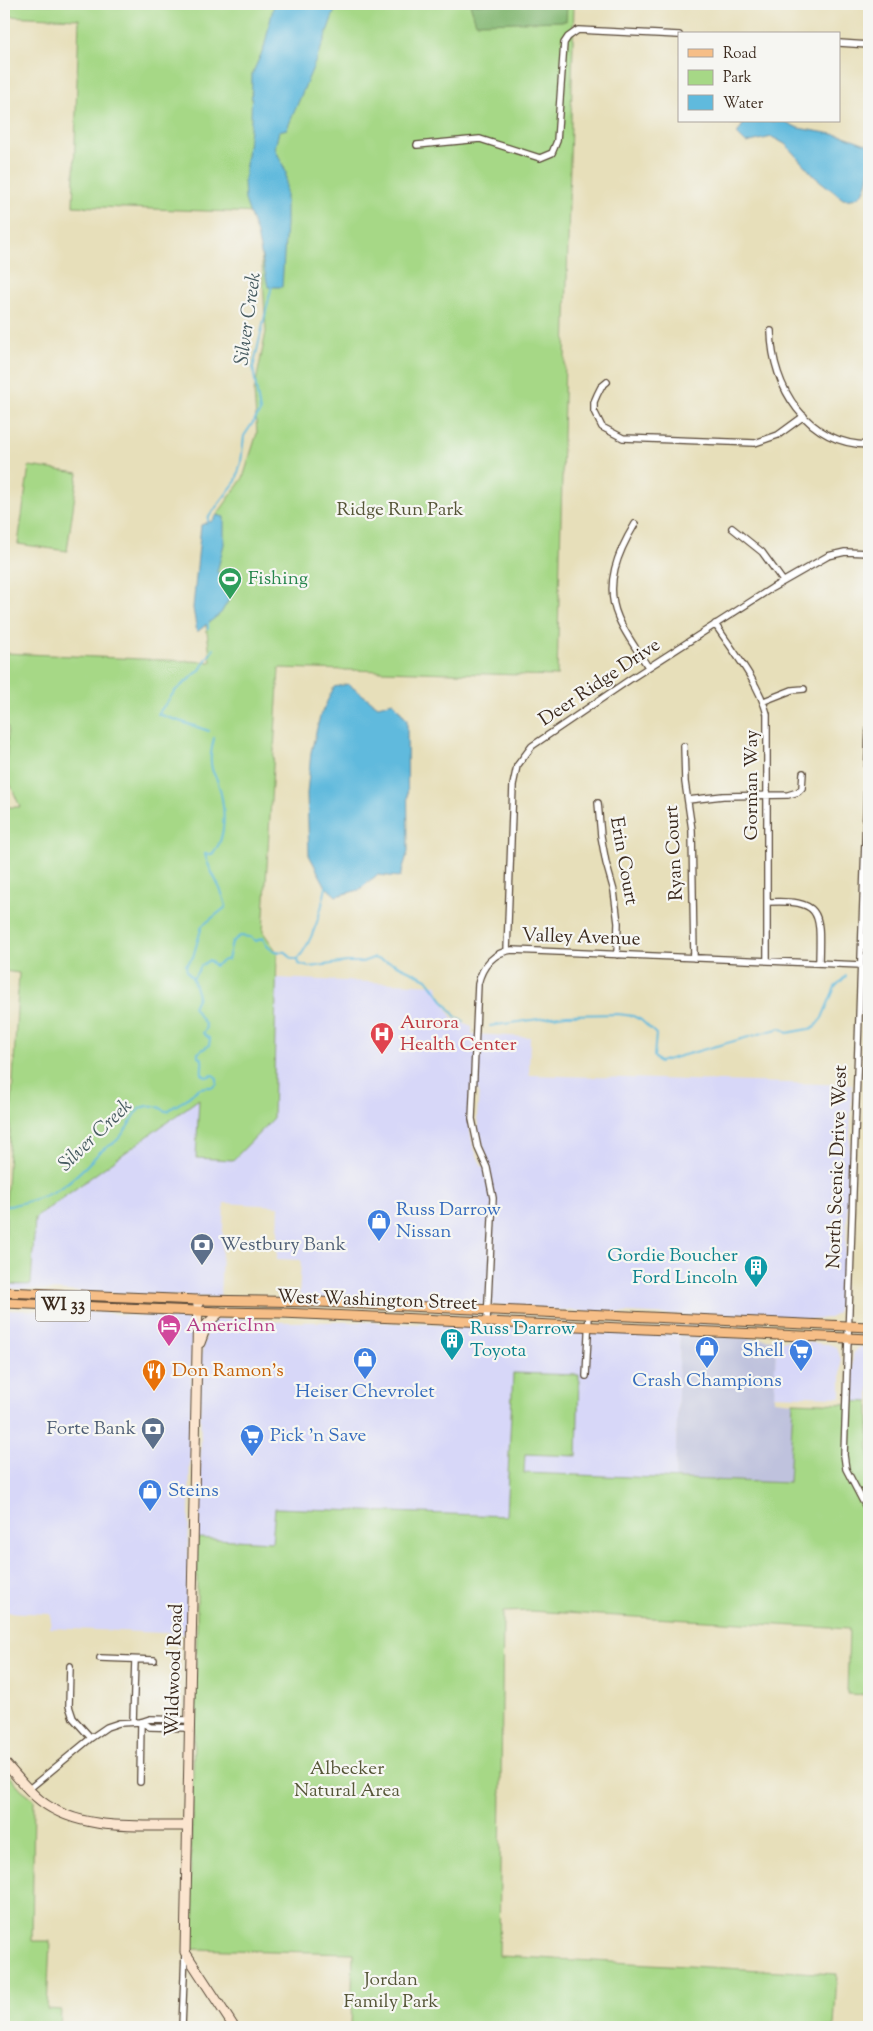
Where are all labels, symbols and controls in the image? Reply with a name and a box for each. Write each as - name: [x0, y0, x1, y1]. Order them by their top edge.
- legend: [678, 32, 840, 122]
- text: Road: [723, 44, 757, 65]
- text: Park: [723, 68, 752, 89]
- text: Water: [723, 94, 764, 115]
- water label: Silver Creek: [228, 271, 270, 367]
- park label: Ridge Run Park: [336, 497, 464, 524]
- sports icon: Fishing: [217, 566, 243, 600]
- place label: Fishing: [248, 566, 308, 593]
- street label: Deer Ridge Drive: [534, 632, 666, 734]
- street label: Gorman Way: [739, 729, 766, 840]
- street label: Ryan Court: [659, 804, 691, 902]
- street label: Erin Court: [602, 815, 644, 908]
- street label: Valley Avenue: [521, 922, 641, 954]
- place label: Aurora Health Center: [400, 1010, 517, 1059]
- hospital icon: Aurora Health Center: [369, 1021, 395, 1055]
- street label: North Scenic Drive West: [821, 1064, 855, 1269]
- water label: Silver Creek: [52, 1093, 140, 1179]
- place label: Russ Darrow Nissan: [396, 1197, 501, 1246]
- shop icon: Russ Darrow Nissan: [366, 1208, 392, 1242]
- bank icon: Westbury Bank: [189, 1232, 215, 1266]
- place label: Westbury Bank: [220, 1232, 347, 1259]
- place label: Gordie Boucher Ford Lincoln: [607, 1243, 738, 1292]
- building icon: Gordie Boucher Ford Lincoln: [743, 1254, 769, 1288]
- street label: West Washington Street: [276, 1284, 478, 1318]
- road number: WI 33: [36, 1290, 90, 1322]
- hotel icon: AmericInn: [156, 1313, 182, 1347]
- place label: AmericInn: [186, 1313, 276, 1340]
- place label: Russ Darrow Toyota: [470, 1316, 575, 1365]
- building icon: Russ Darrow Toyota: [439, 1327, 465, 1361]
- shop icon: Crash Champions: [694, 1335, 720, 1369]
- place label: Shell: [742, 1338, 784, 1365]
- supermarket icon: Shell: [788, 1338, 814, 1372]
- shop icon: Heiser Chevrolet: [352, 1346, 378, 1380]
- restaurant icon: Don Ramon's: [141, 1358, 167, 1392]
- place label: Don Ramon's: [172, 1358, 284, 1385]
- place label: Crash Champions: [632, 1368, 782, 1395]
- place label: Heiser Chevrolet: [295, 1379, 435, 1406]
- place label: Forte Bank: [47, 1416, 137, 1443]
- bank icon: Forte Bank: [140, 1416, 166, 1450]
- supermarket icon: Pick 'n Save: [239, 1423, 265, 1457]
- place label: Pick 'n Save: [270, 1423, 367, 1450]
- shop icon: Steins: [137, 1478, 163, 1512]
- place label: Steins: [168, 1478, 219, 1505]
- street label: Wildwood Road: [159, 1603, 191, 1737]
- park label: Albecker Natural Area: [294, 1756, 400, 1805]
- park label: Jordan Family Park: [343, 1967, 439, 2016]

